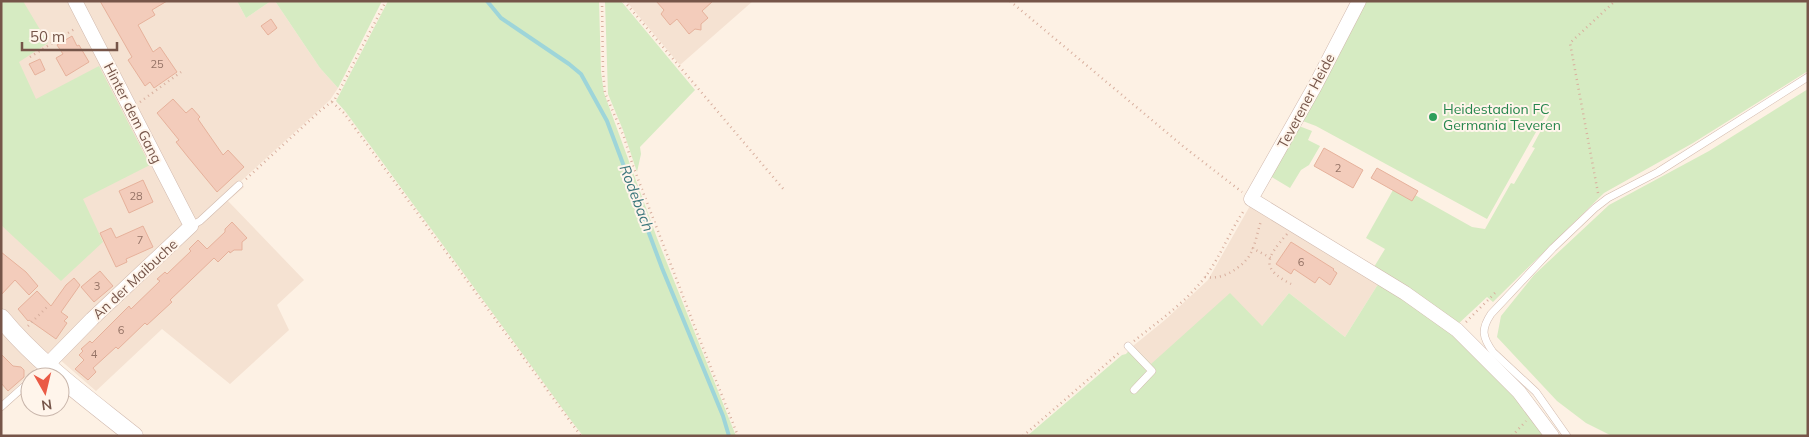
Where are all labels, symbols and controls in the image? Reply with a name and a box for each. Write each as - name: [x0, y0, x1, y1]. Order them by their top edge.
- scale bar: [22, 20, 118, 52]
- text: 50 m: [30, 27, 65, 46]
- street label: Teverener Heide: [1273, 51, 1339, 151]
- house number: 25: [150, 57, 164, 71]
- street label: Hinter dem Gang: [100, 60, 166, 166]
- place label: Heidestadion FC Germania Teveren: [1443, 100, 1561, 134]
- marker: Heidestadion FC Germania Teveren: [1427, 111, 1439, 123]
- house number: 2: [1335, 161, 1342, 175]
- water label: Rodebach: [616, 162, 659, 234]
- house number: 28: [129, 189, 143, 203]
- house number: 7: [137, 233, 143, 247]
- street label: An der Maibuche: [89, 235, 181, 323]
- house number: 6: [1298, 255, 1305, 269]
- house number: 3: [94, 279, 100, 293]
- house number: 6: [118, 323, 125, 337]
- house number: 4: [91, 347, 98, 361]
- north arrow: [20, 367, 70, 417]
- text: N: [40, 395, 53, 415]

